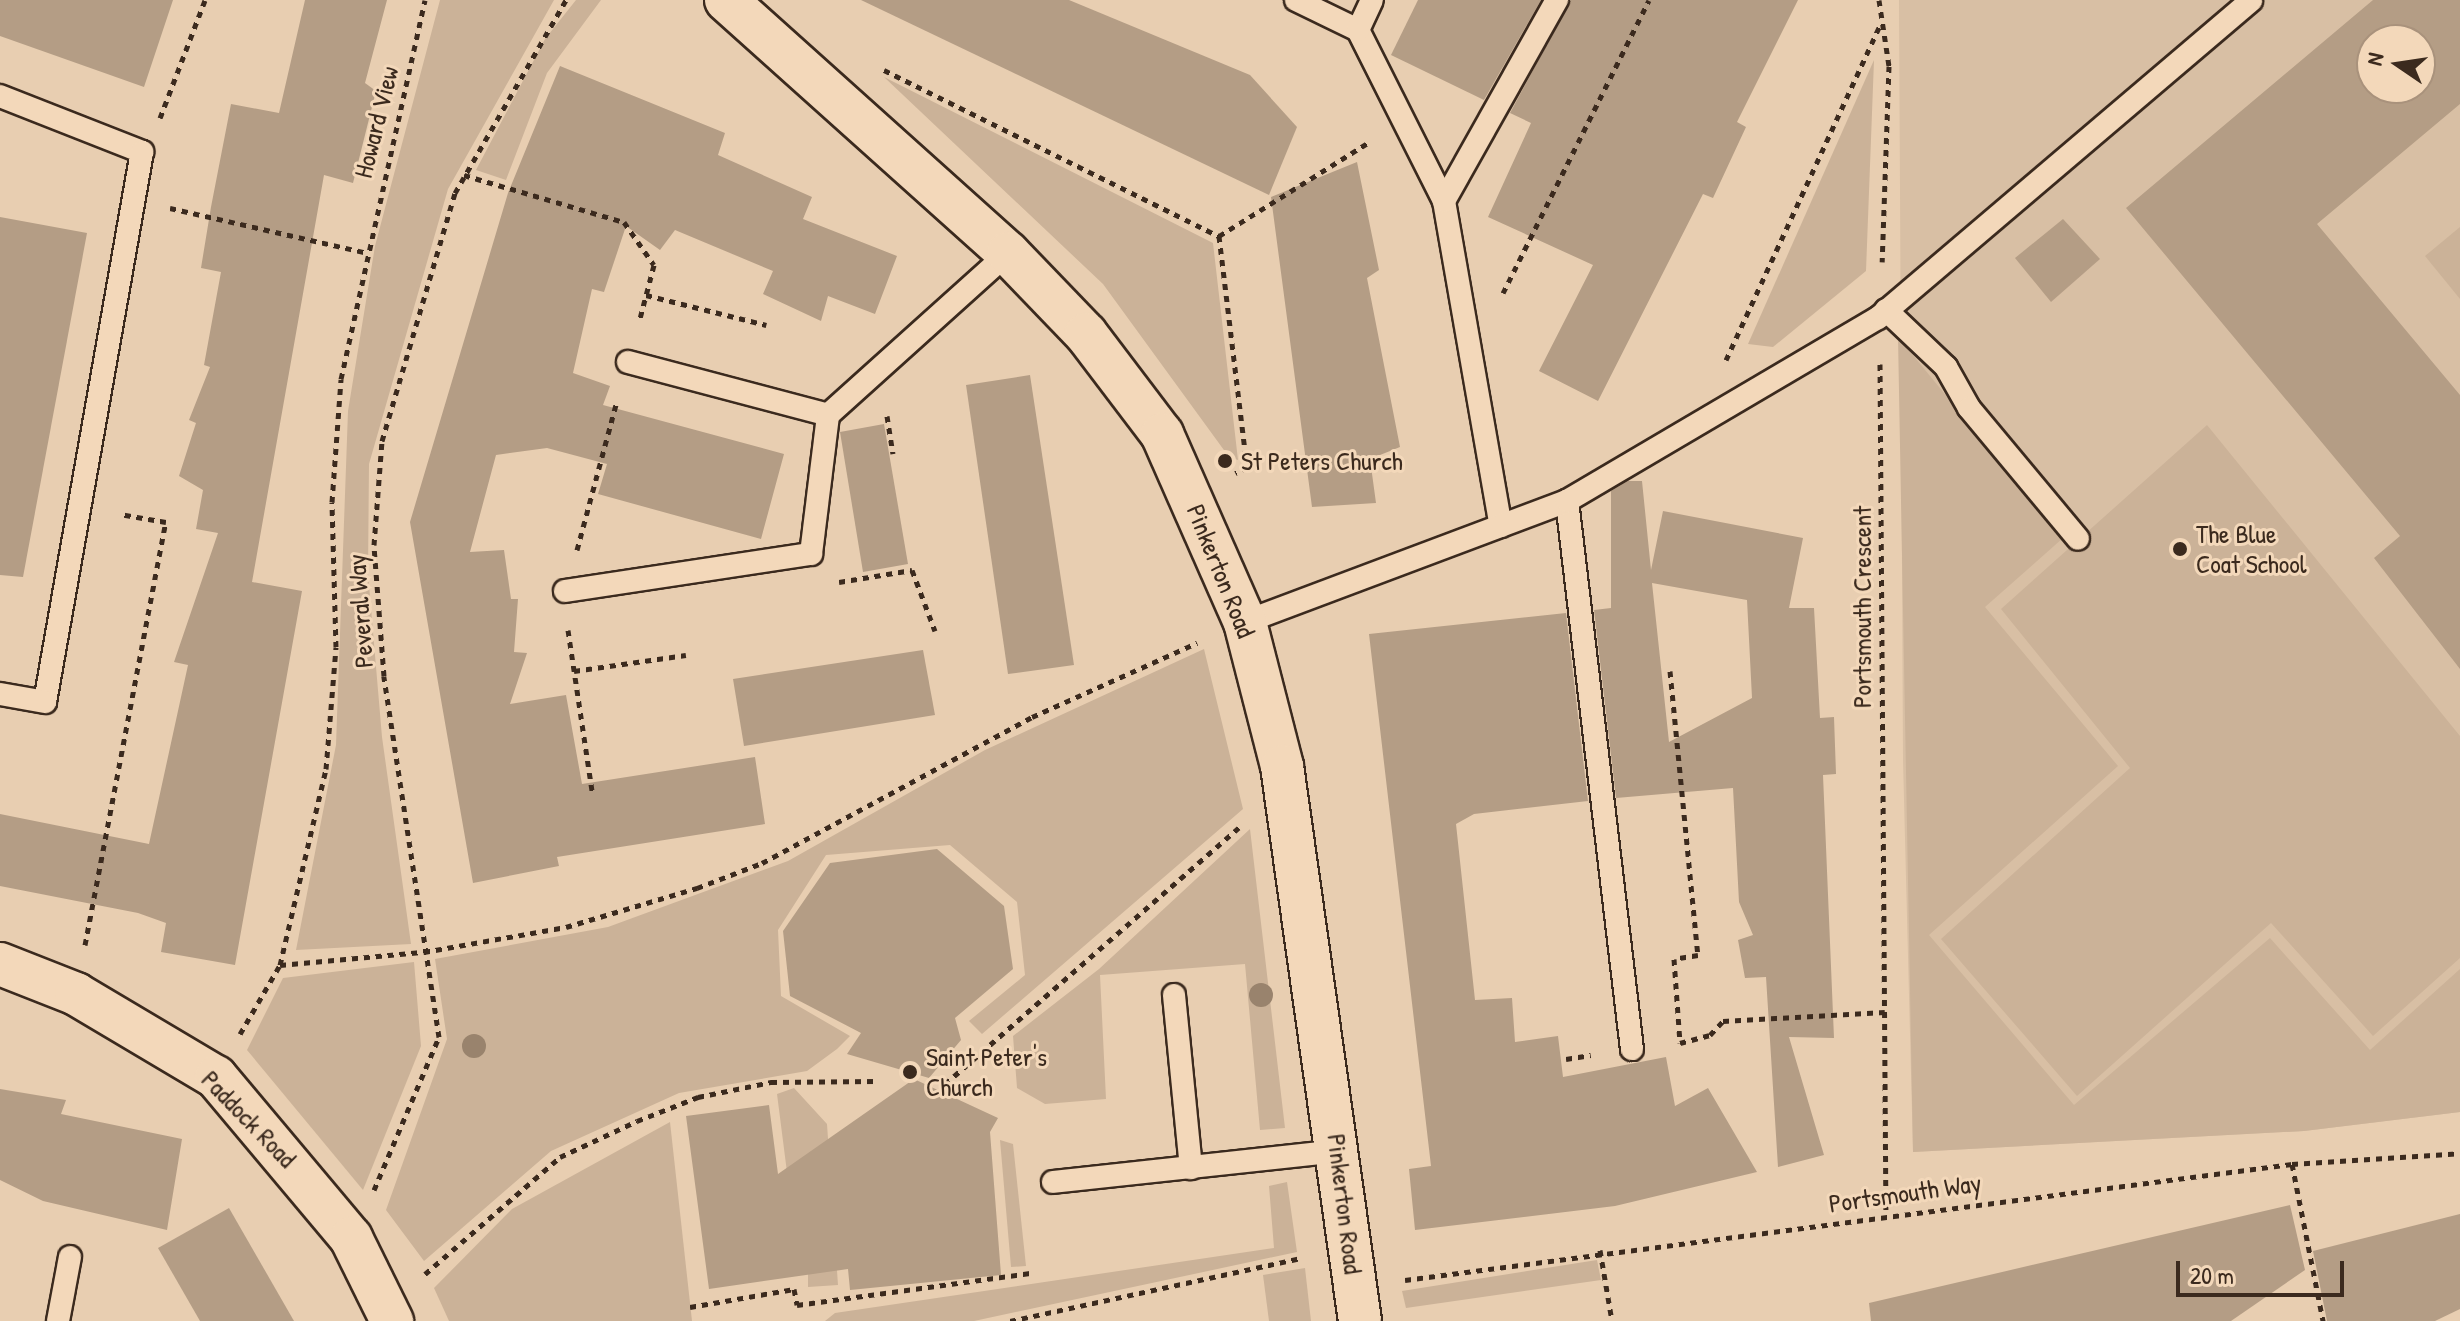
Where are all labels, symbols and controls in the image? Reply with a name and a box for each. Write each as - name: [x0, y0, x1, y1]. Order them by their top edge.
- north arrow: [2356, 24, 2436, 104]
- text: N: [2359, 50, 2390, 68]
- street label: Howard View: [347, 63, 405, 181]
- place label: St Peters Church: [1241, 445, 1403, 477]
- marker: St Peters Church: [1216, 452, 1234, 470]
- street label: Pinkerton Road: [1180, 500, 1262, 642]
- street label: Portsmouth Crescent: [1846, 506, 1878, 708]
- place label: The Blue Coat School: [2196, 518, 2307, 580]
- marker: The Blue Coat School: [2171, 540, 2189, 558]
- street label: Peveral Way: [340, 553, 380, 669]
- place label: Saint Peter's Church: [926, 1041, 1047, 1102]
- marker: Saint Peter's Church: [901, 1063, 919, 1081]
- street label: Paddock Road: [195, 1064, 303, 1174]
- street label: Pinkerton Road: [1321, 1132, 1369, 1276]
- street label: Portsmouth Way: [1827, 1167, 1983, 1219]
- scale bar: [2180, 1245, 2348, 1295]
- text: 20 m: [2190, 1259, 2234, 1291]

